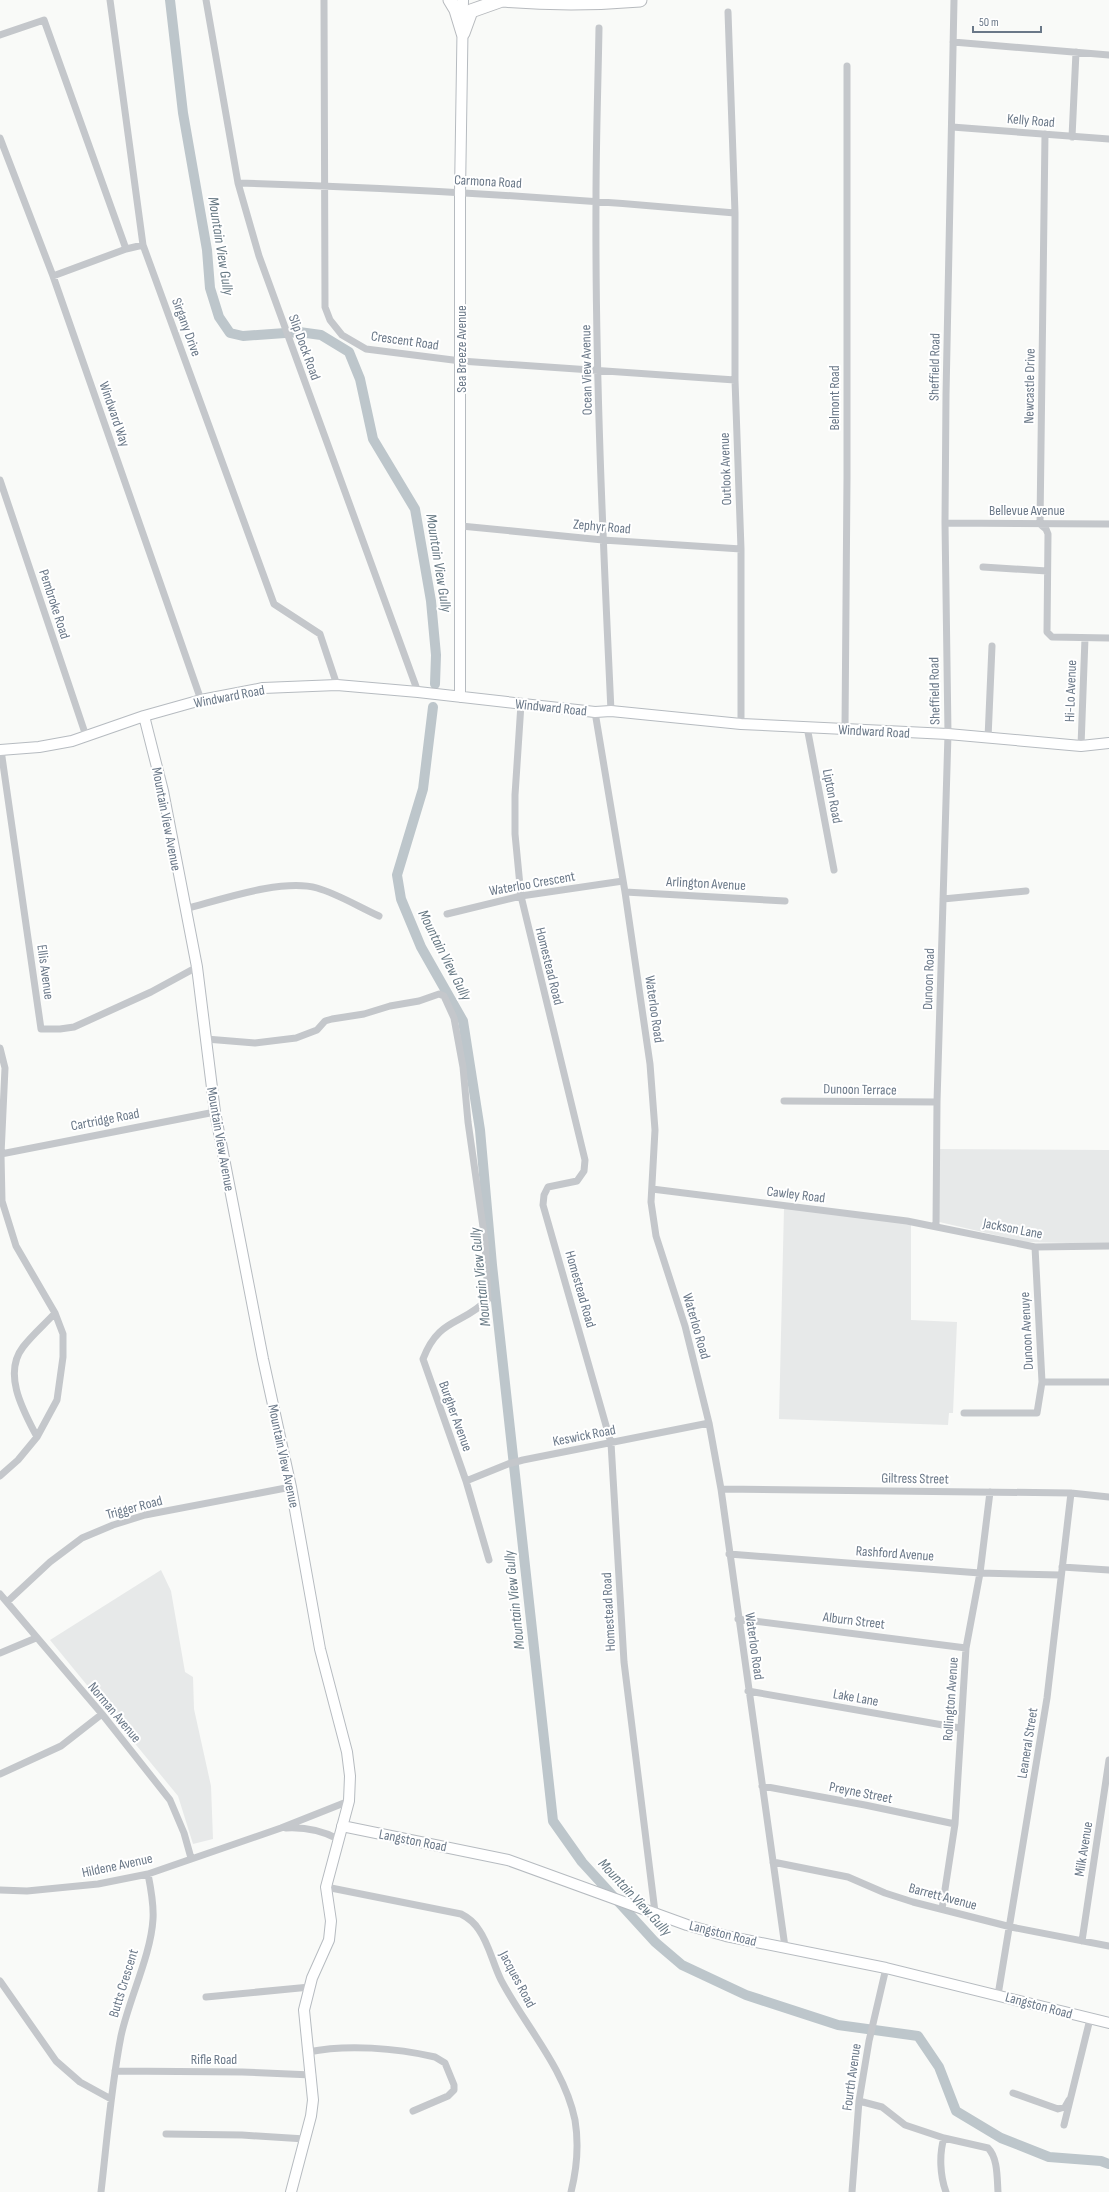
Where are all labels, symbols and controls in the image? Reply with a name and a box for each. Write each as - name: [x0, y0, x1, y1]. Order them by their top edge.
- scale bar: [973, 8, 1041, 34]
- text: 50 m: [979, 15, 999, 30]
- street label: Kelly Road: [1006, 110, 1056, 131]
- street label: Carmona Road: [454, 171, 522, 192]
- water label: Mountain View Gully: [203, 195, 238, 298]
- street label: Sirgany Drive: [168, 296, 205, 359]
- street label: Sea Breeze Avenue: [453, 305, 470, 393]
- street label: Slip Dock Road: [285, 312, 324, 383]
- street label: Ocean View Avenue: [577, 325, 596, 415]
- street label: Crescent Road: [370, 327, 440, 354]
- street label: Sheffield Road: [925, 333, 944, 401]
- street label: Newcastle Drive: [1020, 348, 1039, 424]
- street label: Belmont Road: [826, 365, 843, 431]
- street label: Windward Way: [95, 379, 134, 450]
- street label: Outlook Avenue: [716, 432, 735, 506]
- street label: Bellevue Avenue: [989, 502, 1065, 519]
- water label: Mountain View Gully: [421, 512, 456, 615]
- street label: Zephyr Road: [572, 516, 632, 538]
- street label: Pembroke Road: [35, 567, 74, 641]
- street label: Sheffield Road: [925, 657, 944, 725]
- street label: Hi-Lo Avenue: [1061, 660, 1080, 722]
- street label: Windward Road: [192, 681, 266, 712]
- street label: Windward Road: [514, 695, 588, 720]
- street label: Windward Road: [838, 721, 910, 742]
- street label: Mountain View Avenue: [148, 766, 185, 872]
- street label: Lipton Road: [819, 767, 846, 825]
- street label: Waterloo Crescent: [488, 868, 576, 899]
- street label: Arlington Avenue: [665, 873, 746, 894]
- water label: Mountain View Gully: [413, 907, 476, 1005]
- street label: Homestead Road: [532, 926, 567, 1007]
- street label: Ellis Avenue: [33, 943, 58, 1001]
- street label: Dunoon Road: [919, 948, 938, 1010]
- street label: Waterloo Road: [641, 974, 668, 1044]
- street label: Dunoon Terrace: [823, 1080, 897, 1099]
- street label: Mountain View Avenue: [203, 1086, 238, 1192]
- street label: Cartridge Road: [69, 1104, 141, 1134]
- street label: Cawley Road: [766, 1182, 826, 1207]
- street label: Jackson Lane: [981, 1214, 1044, 1243]
- water label: Mountain View Gully: [466, 1225, 495, 1327]
- street label: Homestead Road: [561, 1249, 600, 1330]
- street label: Waterloo Road: [679, 1291, 714, 1361]
- street label: Dunoon Avenuye: [1016, 1292, 1037, 1370]
- street label: Burgher Avenue: [435, 1379, 476, 1454]
- street label: Mountain View Avenue: [264, 1403, 303, 1509]
- street label: Keswick Road: [551, 1421, 617, 1450]
- street label: Giltress Street: [881, 1469, 949, 1488]
- street label: Trigger Road: [104, 1492, 164, 1523]
- street label: Rashford Avenue: [855, 1542, 935, 1565]
- water label: Mountain View Gully: [500, 1548, 529, 1650]
- street label: Homestead Road: [598, 1572, 619, 1652]
- street label: Alburn Street: [821, 1608, 886, 1633]
- street label: Waterloo Road: [741, 1611, 768, 1681]
- street label: Rollington Avenue: [939, 1656, 962, 1742]
- street label: Norman Avenue: [84, 1679, 145, 1746]
- street label: Lake Lane: [832, 1685, 880, 1710]
- street label: Leaneral Street: [1014, 1707, 1041, 1780]
- street label: Preyne Street: [828, 1778, 894, 1807]
- street label: Milk Avenue: [1071, 1820, 1096, 1878]
- street label: Langston Road: [378, 1826, 448, 1855]
- street label: Hildene Avenue: [80, 1850, 154, 1881]
- water label: Mountain View Gully: [594, 1854, 676, 1941]
- street label: Barrett Avenue: [907, 1879, 979, 1914]
- street label: Langston Road: [687, 1917, 758, 1950]
- street label: Butts Crescent: [105, 1947, 142, 2019]
- street label: Jacques Road: [495, 1947, 540, 2011]
- street label: Langston Road: [1003, 1988, 1074, 2023]
- street label: Fourth Avenue: [838, 2042, 865, 2112]
- street label: Rifle Road: [191, 2051, 237, 2068]

